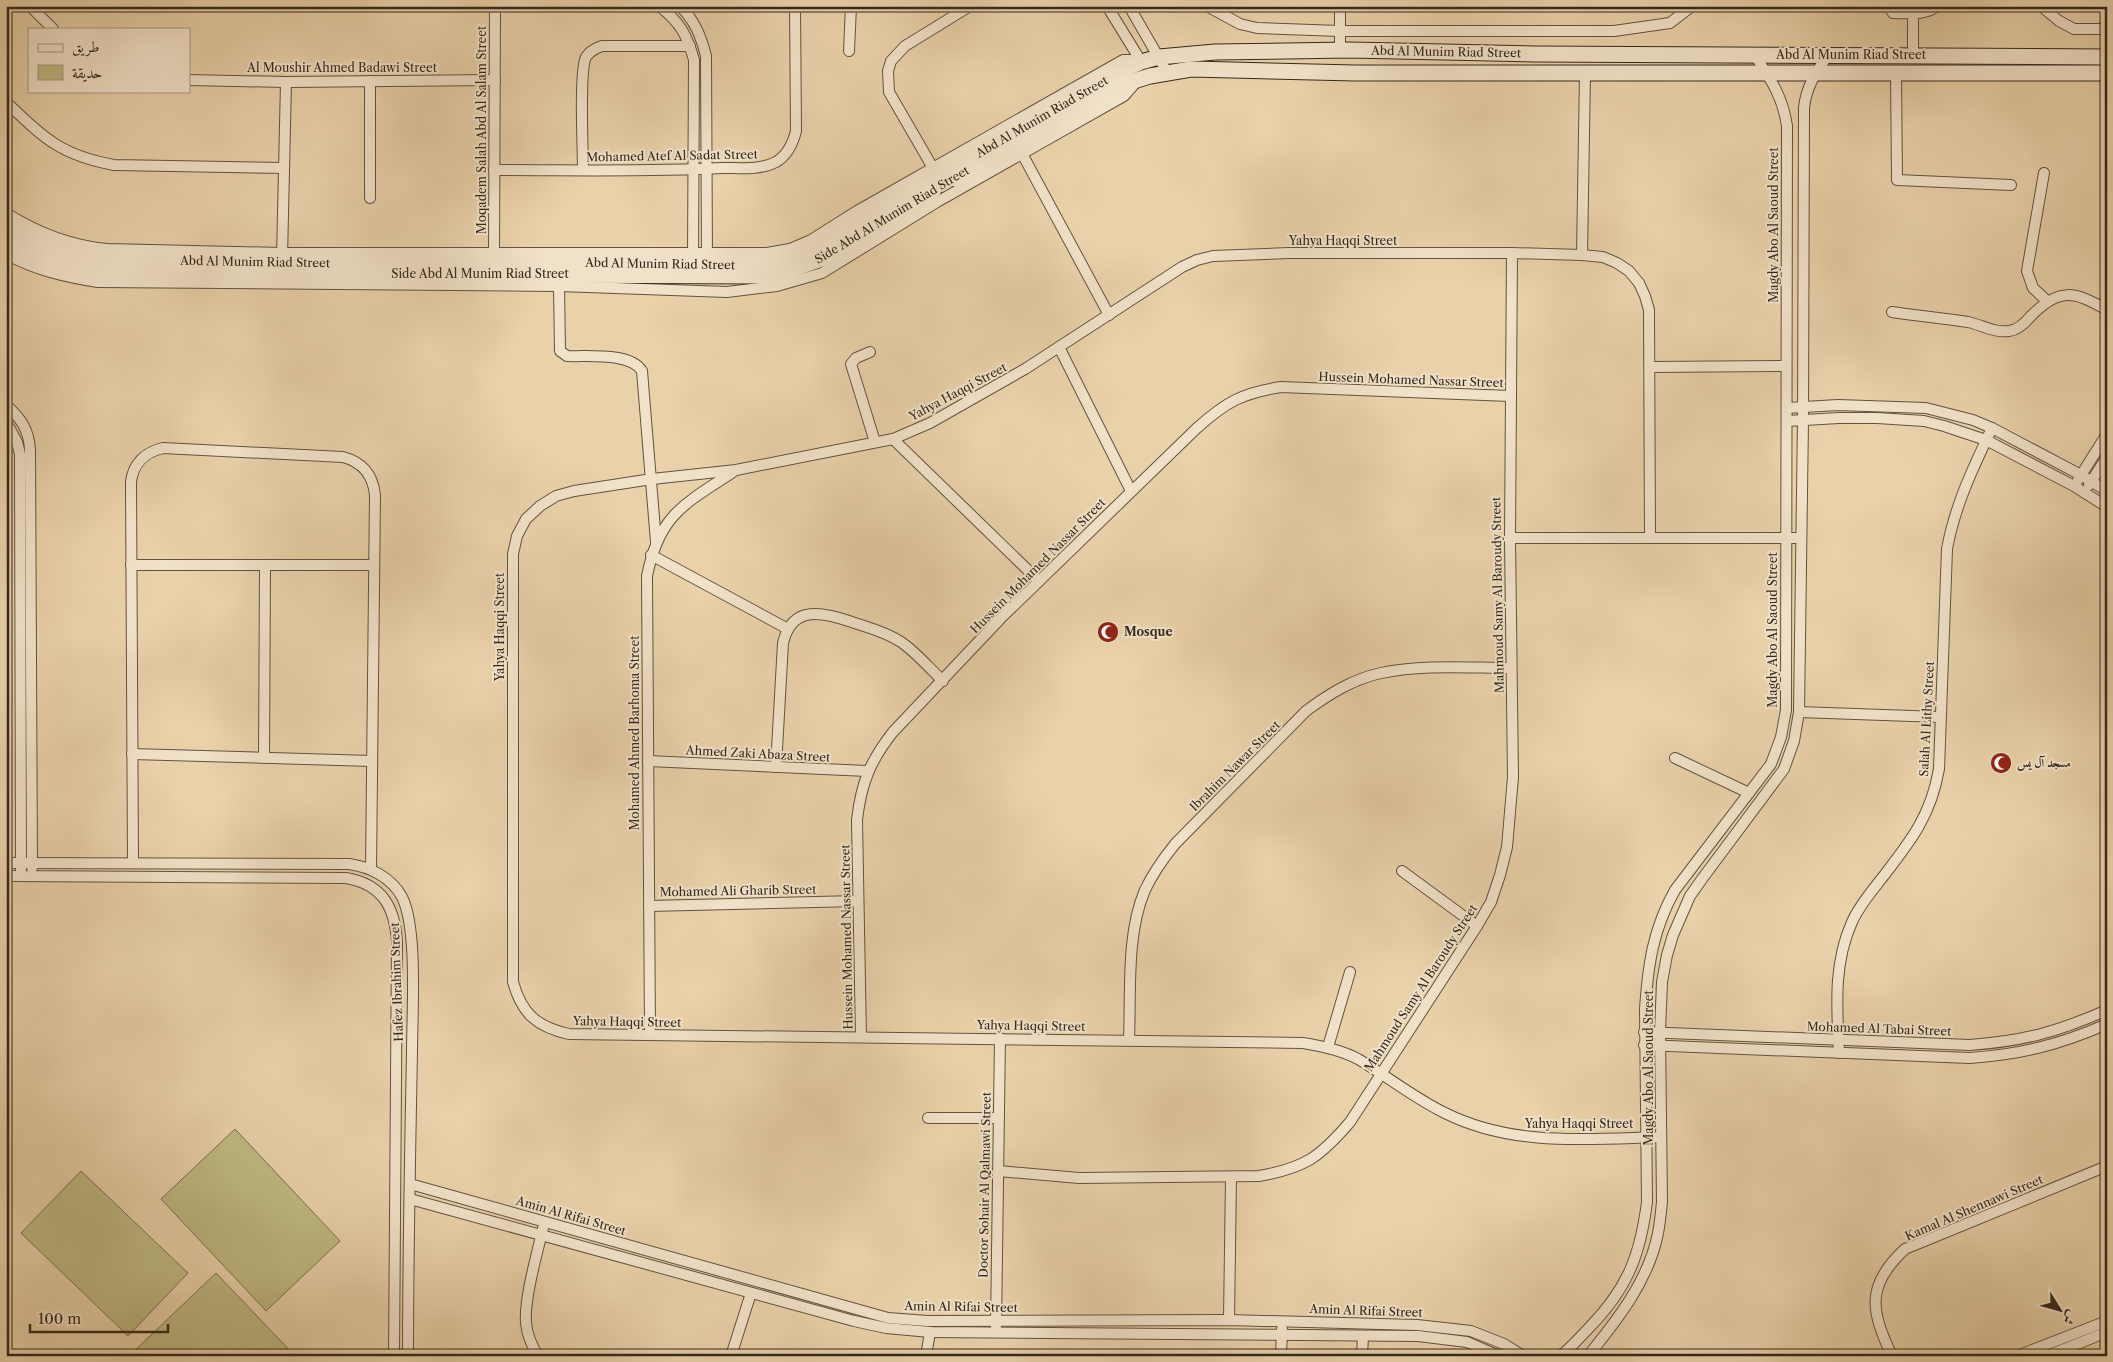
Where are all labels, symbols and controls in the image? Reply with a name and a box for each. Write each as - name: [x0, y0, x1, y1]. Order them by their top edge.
- street label: Moqadem Salah Abd Al Salam Street: [474, 25, 489, 234]
- legend: [28, 28, 190, 92]
- text: طريق: [72, 37, 99, 57]
- street label: Abd Al Munim Riad Street: [1370, 43, 1522, 60]
- street label: Abd Al Munim Riad Street: [1775, 47, 1927, 62]
- street label: Al Moushir Ahmed Badawi Street: [246, 60, 438, 75]
- text: حديقة: [72, 63, 102, 82]
- street label: Abd Al Munim Riad Street: [972, 72, 1111, 161]
- street label: Mohamed Atef Al Sadat Street: [586, 146, 759, 164]
- street label: Magdy Abo Al Saoud Street: [1766, 147, 1781, 303]
- street label: Side Abd Al Munim Riad Street: [812, 162, 972, 267]
- street label: Yahya Haqqi Street: [1288, 233, 1398, 248]
- street label: Abd Al Munim Riad Street: [179, 253, 331, 270]
- street label: Abd Al Munim Riad Street: [584, 255, 736, 272]
- street label: Side Abd Al Munim Riad Street: [391, 266, 570, 281]
- street label: Yahya Haqqi Street: [905, 359, 1010, 424]
- street label: Hussein Mohamed Nassar Street: [1318, 369, 1505, 390]
- street label: Hussein Mohamed Nassar Street: [967, 494, 1109, 636]
- street label: Mahmoud Samy Al Baroudy Street: [1488, 496, 1507, 693]
- street label: Magdy Abo Al Saoud Street: [1765, 552, 1780, 708]
- street label: Yahya Haqqi Street: [492, 572, 507, 682]
- mosque icon: Mosque: [1096, 620, 1120, 644]
- place label: Mosque: [1124, 624, 1173, 639]
- street label: Mohamed Ahmed Barhoma Street: [627, 635, 642, 830]
- street label: Salah Al Lithy Street: [1916, 660, 1937, 777]
- street label: Ibrahim Nawar Street: [1186, 717, 1284, 814]
- street label: Ahmed Zaki Abaza Street: [684, 742, 831, 765]
- mosque icon: مسجد آل يس: [1989, 751, 2013, 775]
- place label: مسجد آل يس: [2017, 755, 2071, 771]
- street label: Hussein Mohamed Nassar Street: [837, 844, 856, 1030]
- street label: Mohamed Ali Gharib Street: [659, 882, 817, 899]
- street label: Mahmoud Samy Al Baroudy Street: [1361, 901, 1481, 1074]
- street label: Hafez Ibrahim Street: [387, 921, 406, 1042]
- street label: Magdy Abo Al Saoud Street: [1641, 990, 1656, 1146]
- street label: Yahya Haqqi Street: [572, 1013, 682, 1030]
- street label: Yahya Haqqi Street: [976, 1017, 1086, 1034]
- street label: Mohamed Al Tabai Street: [1806, 1018, 1952, 1039]
- street label: Doctor Sohair Al Qalmawi Street: [975, 1091, 994, 1278]
- street label: Yahya Haqqi Street: [1524, 1116, 1634, 1131]
- street label: Kamal Al Shennawi Street: [1903, 1171, 2046, 1243]
- street label: Amin Al Rifai Street: [514, 1192, 628, 1239]
- north arrow: [2036, 1284, 2086, 1334]
- street label: Amin Al Rifai Street: [903, 1298, 1019, 1315]
- street label: Amin Al Rifai Street: [1308, 1301, 1424, 1320]
- scale bar: [30, 1302, 168, 1334]
- text: ش: [2059, 1307, 2082, 1329]
- text: 100 m: [38, 1309, 81, 1328]

